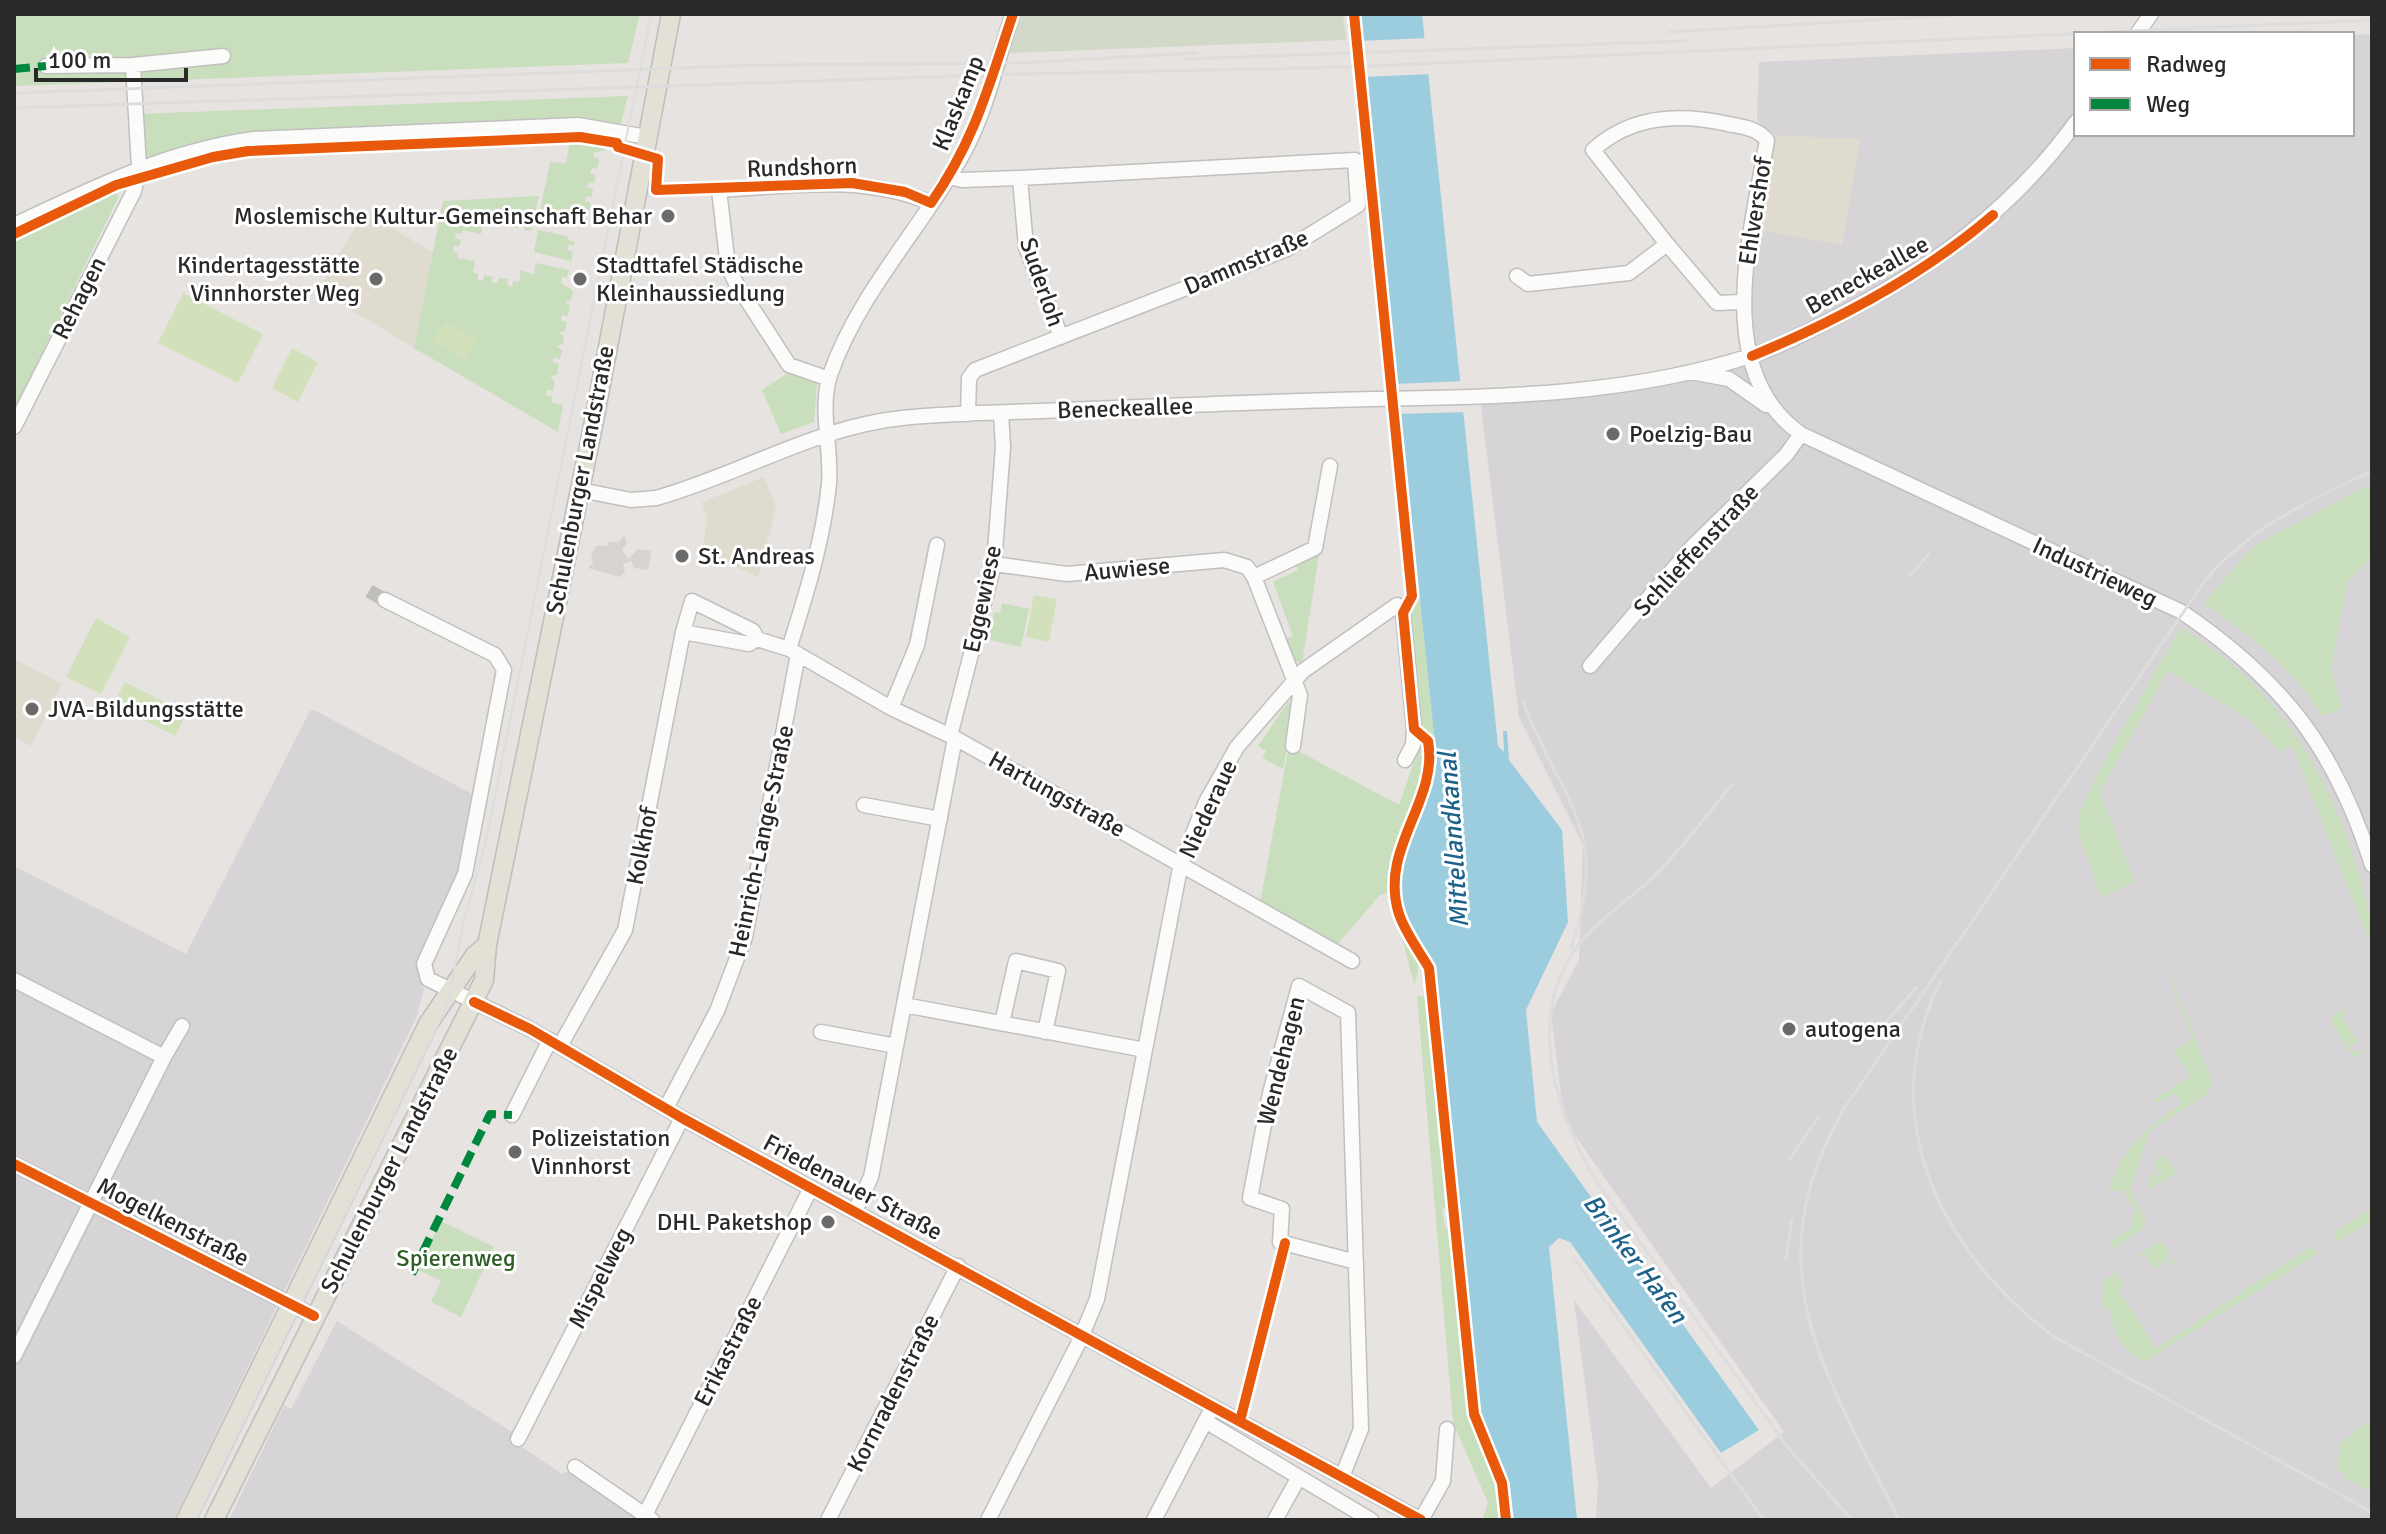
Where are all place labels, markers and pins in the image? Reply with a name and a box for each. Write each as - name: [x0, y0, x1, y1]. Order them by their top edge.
- place label: Moslemische Kultur-Gemeinschaft Behar: [234, 201, 652, 231]
- marker: Moslemische Kultur-Gemeinschaft Behar: [659, 207, 677, 225]
- place label: Kindertagesstätte Vinnhorster Weg: [177, 250, 360, 308]
- place label: Stadttafel Städische Kleinhaussiedlung: [596, 250, 804, 308]
- marker: Kindertagesstätte Vinnhorster Weg: [367, 270, 385, 288]
- marker: Stadttafel Städische Kleinhaussiedlung: [571, 270, 589, 288]
- place label: Poelzig-Bau: [1629, 419, 1752, 449]
- marker: Poelzig-Bau: [1604, 425, 1622, 443]
- place label: St. Andreas: [698, 541, 815, 571]
- marker: St. Andreas: [673, 547, 691, 565]
- place label: JVA-Bildungsstätte: [48, 694, 244, 724]
- marker: JVA-Bildungsstätte: [23, 700, 41, 718]
- place label: autogena: [1805, 1014, 1901, 1044]
- marker: autogena: [1780, 1020, 1798, 1038]
- place label: Polizeistation Vinnhorst: [531, 1123, 670, 1181]
- marker: Polizeistation Vinnhorst: [506, 1143, 524, 1161]
- place label: DHL Paketshop: [657, 1207, 812, 1237]
- marker: DHL Paketshop: [819, 1213, 837, 1231]

